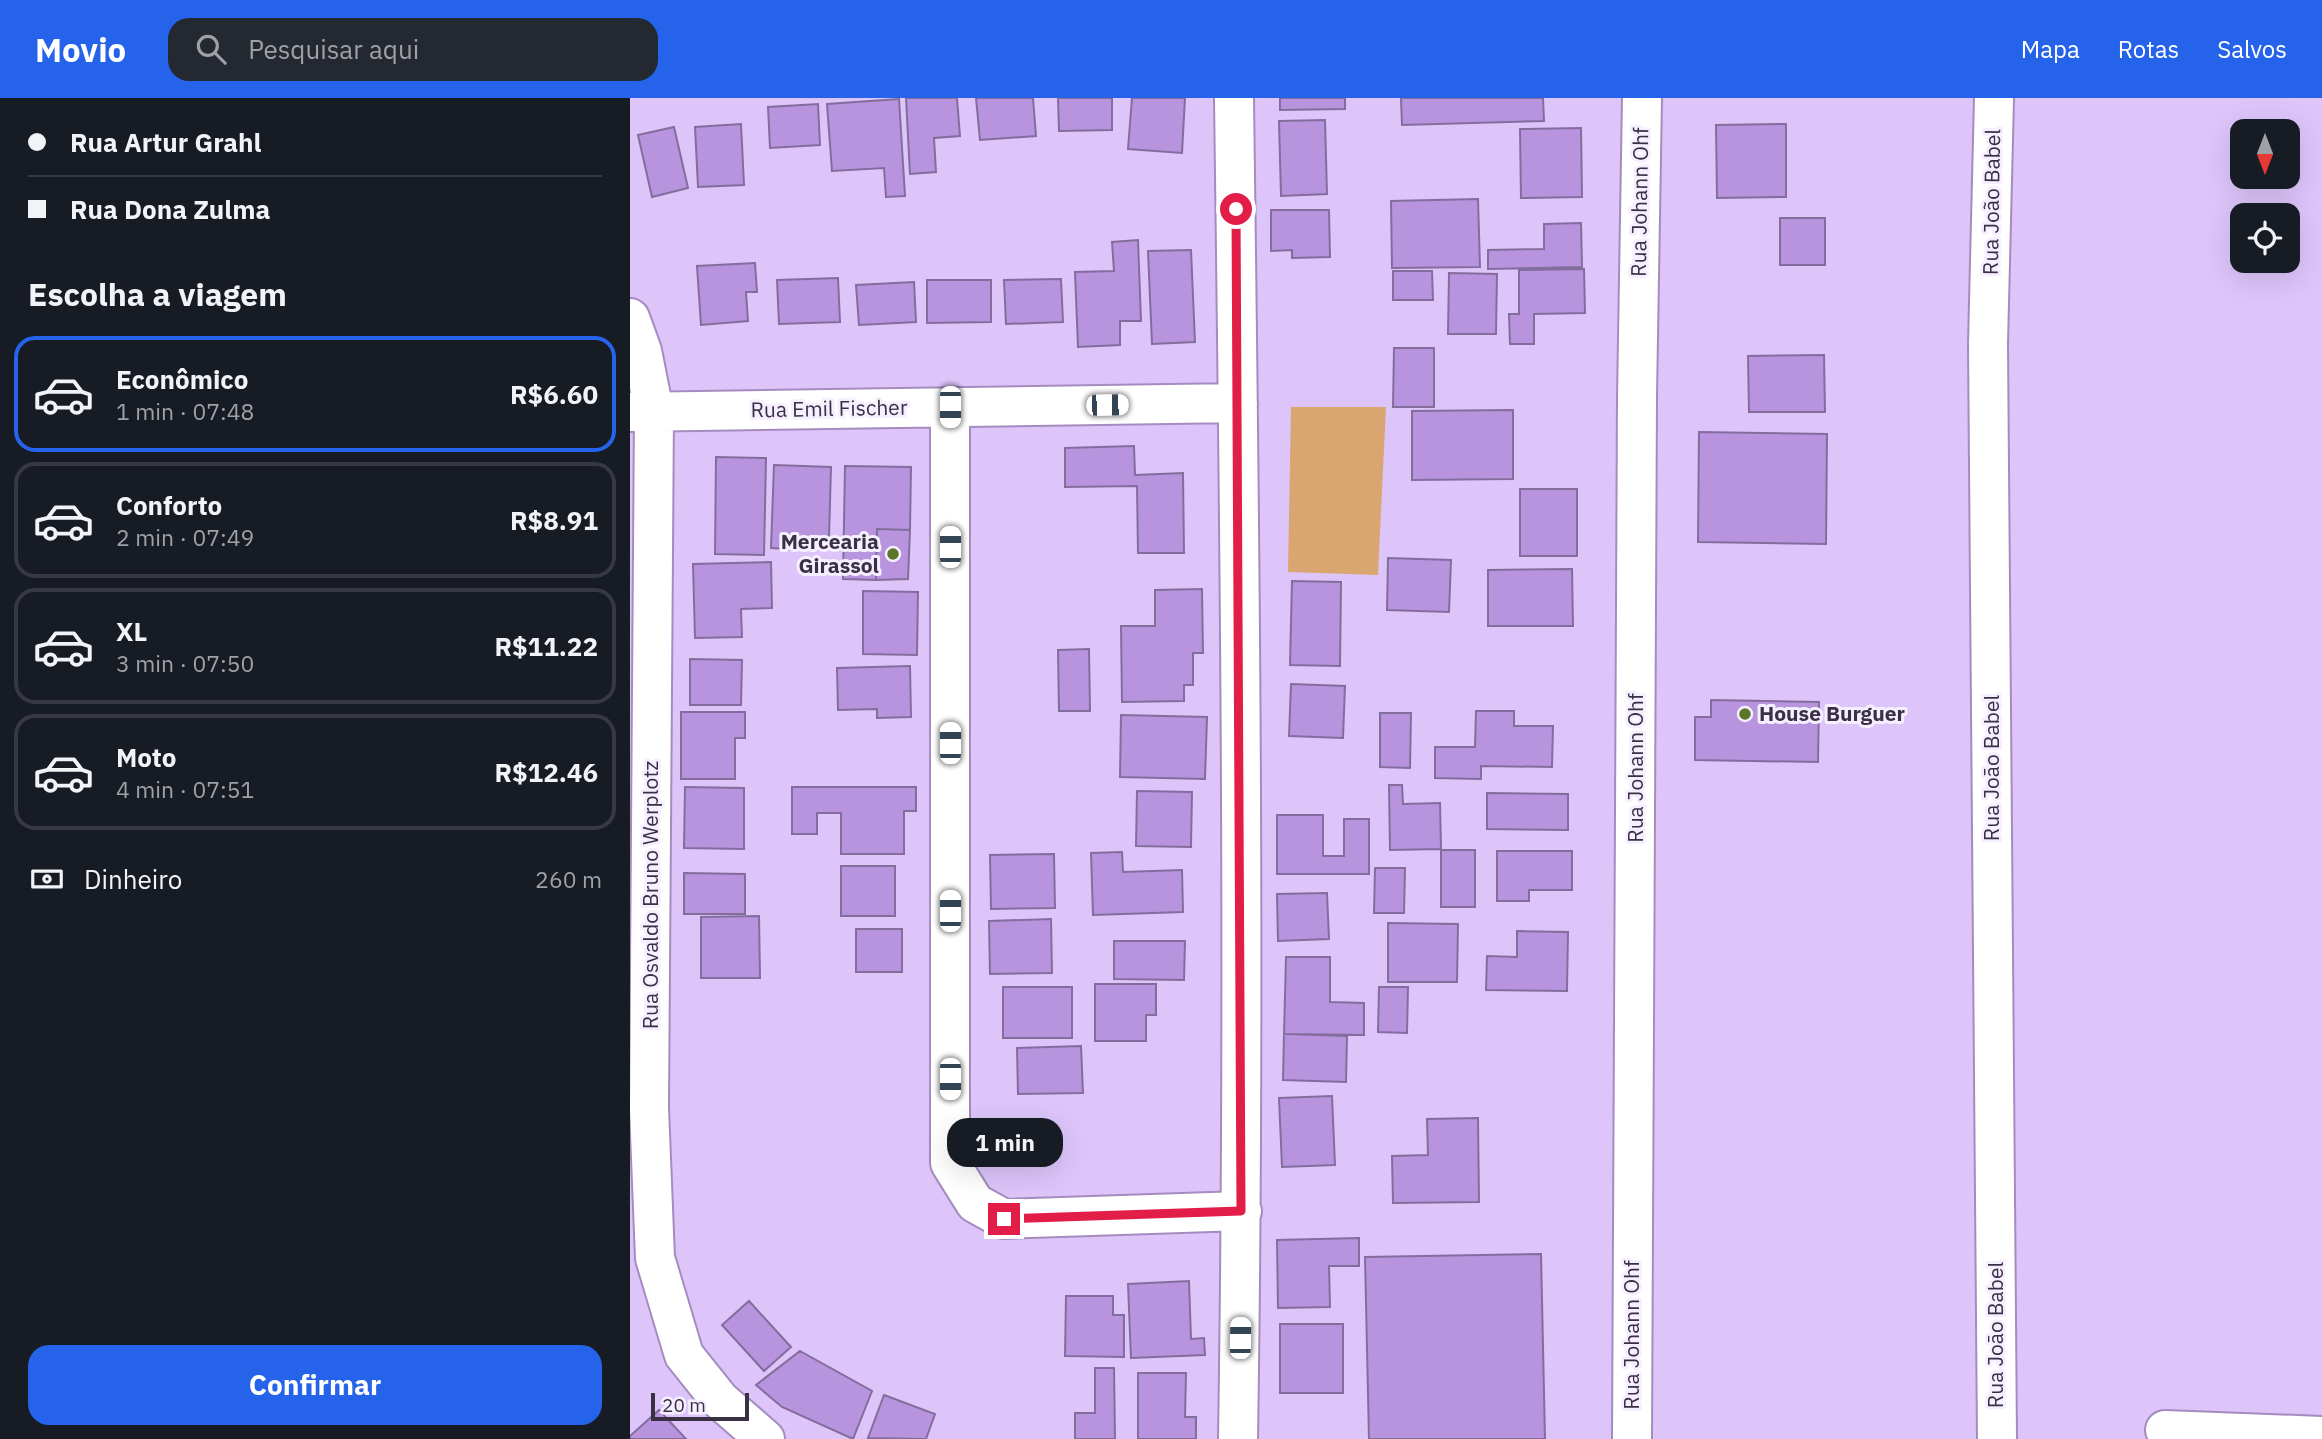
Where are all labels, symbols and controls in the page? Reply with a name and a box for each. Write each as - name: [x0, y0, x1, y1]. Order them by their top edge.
- search box: [168, 18, 658, 81]
- text: Movio: [35, 28, 126, 71]
- icon: search: [192, 30, 230, 68]
- text: Pesquisar aqui: [248, 32, 419, 66]
- text: Mapa: [2021, 33, 2080, 65]
- text: Rotas: [2118, 33, 2179, 65]
- text: Salvos: [2217, 33, 2287, 65]
- north arrow: [2230, 119, 2300, 189]
- map controls: [2230, 119, 2300, 273]
- text: Rua Artur Grahl: [70, 125, 261, 159]
- street label: Rua Johann Ohf: [1624, 127, 1654, 277]
- street label: Rua João Babel: [1976, 128, 2006, 275]
- text: Rua Dona Zulma: [70, 192, 270, 226]
- route start: [1220, 193, 1252, 225]
- button: locate: [2230, 203, 2300, 273]
- text: Escolha a viagem: [28, 273, 287, 315]
- text: Econômico: [116, 362, 248, 396]
- icon: car: [32, 363, 95, 426]
- text: R$6.60: [510, 377, 598, 411]
- car: [940, 386, 961, 428]
- street label: Rua Emil Fischer: [750, 393, 908, 423]
- car: [1086, 394, 1129, 416]
- text: 1 min · 07:48: [116, 396, 254, 426]
- text: Conforto: [116, 488, 222, 522]
- icon: car: [32, 489, 95, 552]
- text: R$8.91: [510, 503, 598, 537]
- text: 2 min · 07:49: [116, 522, 254, 552]
- car: [940, 526, 961, 568]
- place label: Mercearia Girassol: [781, 527, 879, 579]
- marker: Mercearia Girassol: [885, 546, 901, 562]
- text: XL: [116, 614, 147, 648]
- icon: car: [32, 615, 95, 678]
- text: R$11.22: [494, 629, 598, 663]
- text: 3 min · 07:50: [116, 648, 254, 678]
- street label: Rua Johann Ohf: [1621, 693, 1649, 843]
- street label: Rua João Babel: [1977, 695, 2005, 841]
- place label: House Burguer: [1759, 699, 1905, 727]
- marker: House Burguer: [1737, 706, 1753, 722]
- car: [940, 722, 961, 764]
- text: Moto: [116, 740, 176, 774]
- icon: car: [32, 741, 95, 804]
- text: R$12.46: [494, 755, 598, 789]
- street label: Rua Osvaldo Bruno Werplotz: [636, 760, 664, 1029]
- text: 4 min · 07:51: [116, 774, 254, 804]
- icon: cash: [28, 860, 66, 898]
- text: Dinheiro: [84, 862, 182, 896]
- text: 260 m: [535, 864, 602, 894]
- car: [940, 890, 961, 932]
- car: [940, 1058, 961, 1100]
- callout: 1 min: [946, 1118, 1062, 1166]
- text: 1 min: [975, 1127, 1035, 1157]
- route end: [988, 1203, 1020, 1235]
- street label: Rua Johann Ohf: [1617, 1260, 1645, 1410]
- street label: Rua João Babel: [1981, 1262, 2009, 1408]
- car: [1230, 1317, 1251, 1359]
- button: Confirmar: [28, 1345, 602, 1425]
- scale bar: [651, 1390, 749, 1422]
- text: 20 m: [662, 1393, 706, 1417]

